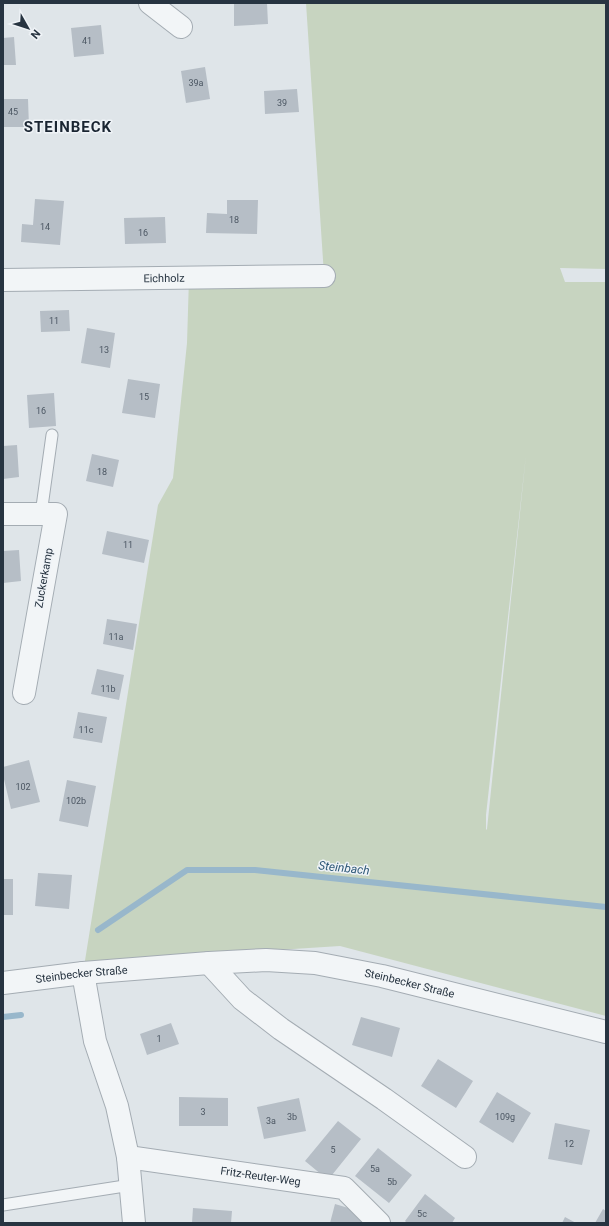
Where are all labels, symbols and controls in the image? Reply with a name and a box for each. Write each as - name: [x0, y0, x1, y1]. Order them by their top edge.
- north arrow: [8, 8, 48, 48]
- text: N: [28, 27, 43, 41]
- house number: 41: [82, 36, 92, 46]
- house number: 39a: [188, 78, 204, 88]
- house number: 39: [277, 98, 287, 108]
- house number: 45: [8, 107, 18, 117]
- district label: STEINBECK: [24, 118, 112, 136]
- house number: 18: [229, 215, 239, 225]
- house number: 14: [40, 222, 50, 232]
- house number: 16: [138, 228, 148, 238]
- street label: Eichholz: [143, 271, 185, 285]
- house number: 11: [49, 316, 59, 326]
- house number: 13: [99, 345, 109, 355]
- house number: 15: [139, 392, 149, 402]
- house number: 16: [36, 406, 46, 416]
- house number: 18: [97, 467, 107, 477]
- house number: 11: [123, 540, 133, 550]
- street label: Zuckerkamp: [32, 547, 56, 609]
- house number: 11a: [108, 632, 124, 642]
- house number: 11b: [100, 684, 116, 694]
- house number: 11c: [79, 725, 94, 735]
- house number: 102: [15, 782, 31, 792]
- house number: 102b: [66, 796, 86, 806]
- water label: Steinbach: [318, 858, 370, 878]
- street label: Steinbecker Straße: [35, 963, 128, 985]
- street label: Steinbecker Straße: [363, 966, 456, 1000]
- house number: 1: [156, 1034, 162, 1044]
- house number: 3: [200, 1107, 206, 1117]
- house number: 3b: [287, 1112, 297, 1122]
- house number: 109g: [495, 1112, 515, 1122]
- house number: 3a: [266, 1116, 276, 1126]
- house number: 12: [564, 1139, 574, 1149]
- house number: 5: [330, 1145, 336, 1155]
- street label: Fritz-Reuter-Weg: [220, 1164, 302, 1188]
- house number: 5a: [370, 1164, 380, 1174]
- house number: 5b: [387, 1177, 397, 1187]
- house number: 5c: [417, 1209, 427, 1219]

